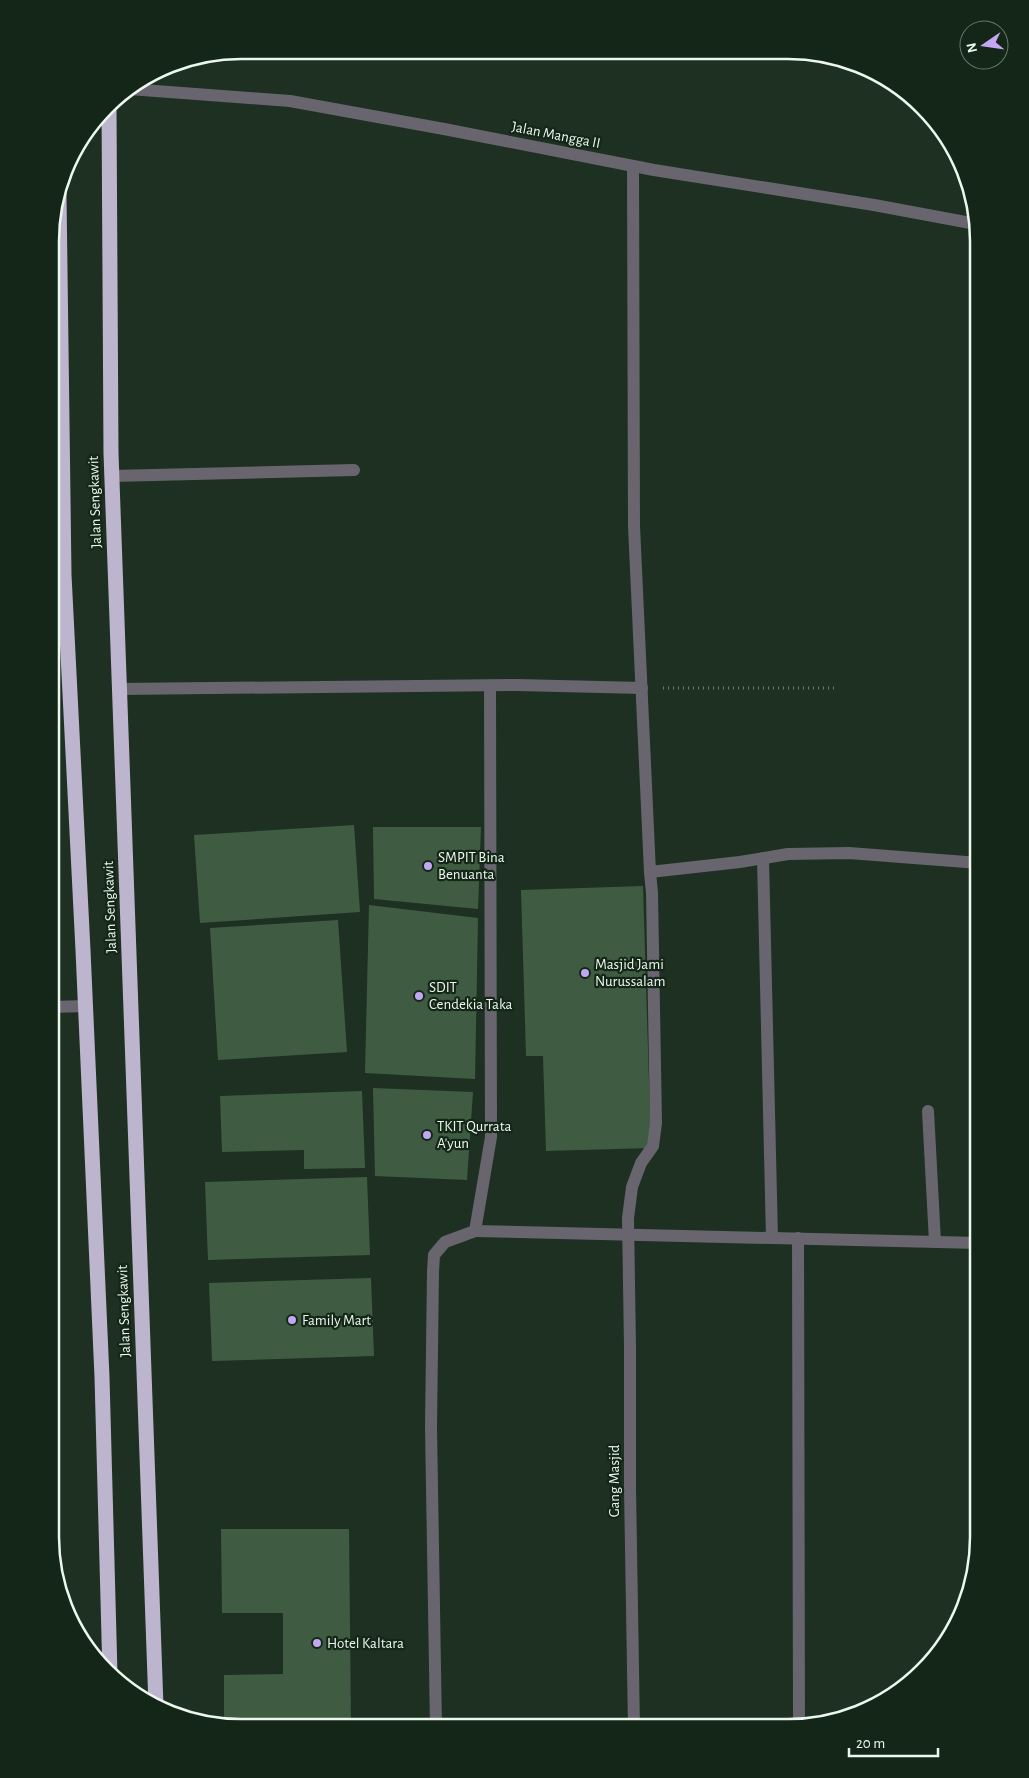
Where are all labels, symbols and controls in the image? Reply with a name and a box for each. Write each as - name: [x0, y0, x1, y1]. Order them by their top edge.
- north arrow: [959, 20, 1009, 70]
- text: N: [964, 41, 980, 54]
- street label: Jalan Mangga II: [510, 119, 602, 151]
- street label: Jalan Sengkawit: [86, 455, 104, 548]
- place label: SMPIT Bina Benuanta: [438, 850, 505, 882]
- street label: Jalan Sengkawit: [101, 860, 119, 953]
- marker: SMPIT Bina Benuanta: [422, 860, 434, 872]
- place label: Masjid Jami Nurussalam: [595, 957, 666, 989]
- marker: Masjid Jami Nurussalam: [579, 967, 591, 979]
- place label: SDIT Cendekia Taka: [429, 980, 513, 1012]
- marker: SDIT Cendekia Taka: [413, 990, 425, 1002]
- place label: TKIT Qurrata A'yun: [437, 1119, 512, 1151]
- marker: TKIT Qurrata A'yun: [421, 1129, 433, 1141]
- street label: Jalan Sengkawit: [115, 1264, 133, 1357]
- place label: Family Mart: [302, 1313, 371, 1328]
- marker: Family Mart: [286, 1314, 298, 1326]
- street label: Gang Masjid: [607, 1444, 622, 1517]
- place label: Hotel Kaltara: [327, 1636, 404, 1651]
- marker: Hotel Kaltara: [311, 1637, 323, 1649]
- scale bar: [849, 1726, 938, 1758]
- text: 20 m: [856, 1736, 885, 1751]

